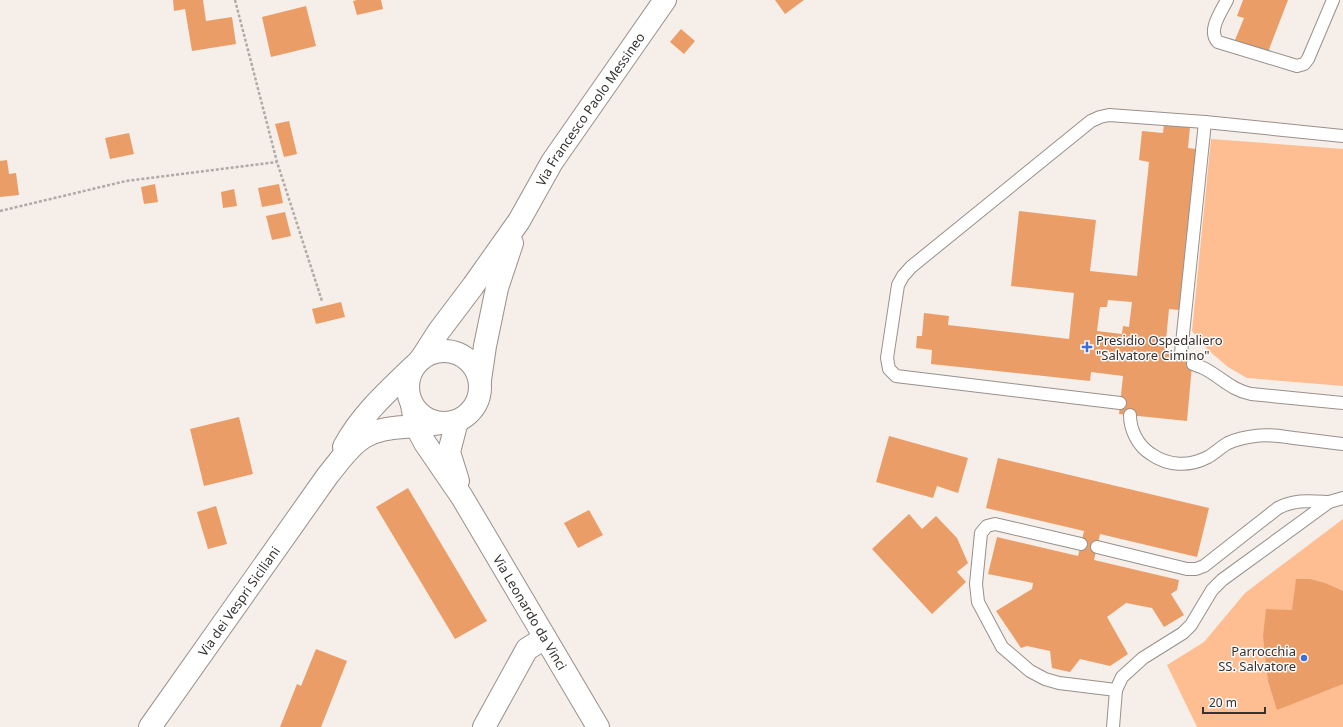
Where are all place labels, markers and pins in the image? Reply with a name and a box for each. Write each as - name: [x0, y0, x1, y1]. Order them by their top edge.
- place label: Presidio Ospedaliero "Salvatore Cimino": [1096, 331, 1223, 364]
- marker: Presidio Ospedaliero "Salvatore Cimino": [1081, 341, 1093, 353]
- place label: Parrocchia SS. Salvatore: [1218, 642, 1296, 675]
- marker: Parrocchia SS. Salvatore: [1299, 653, 1309, 663]

